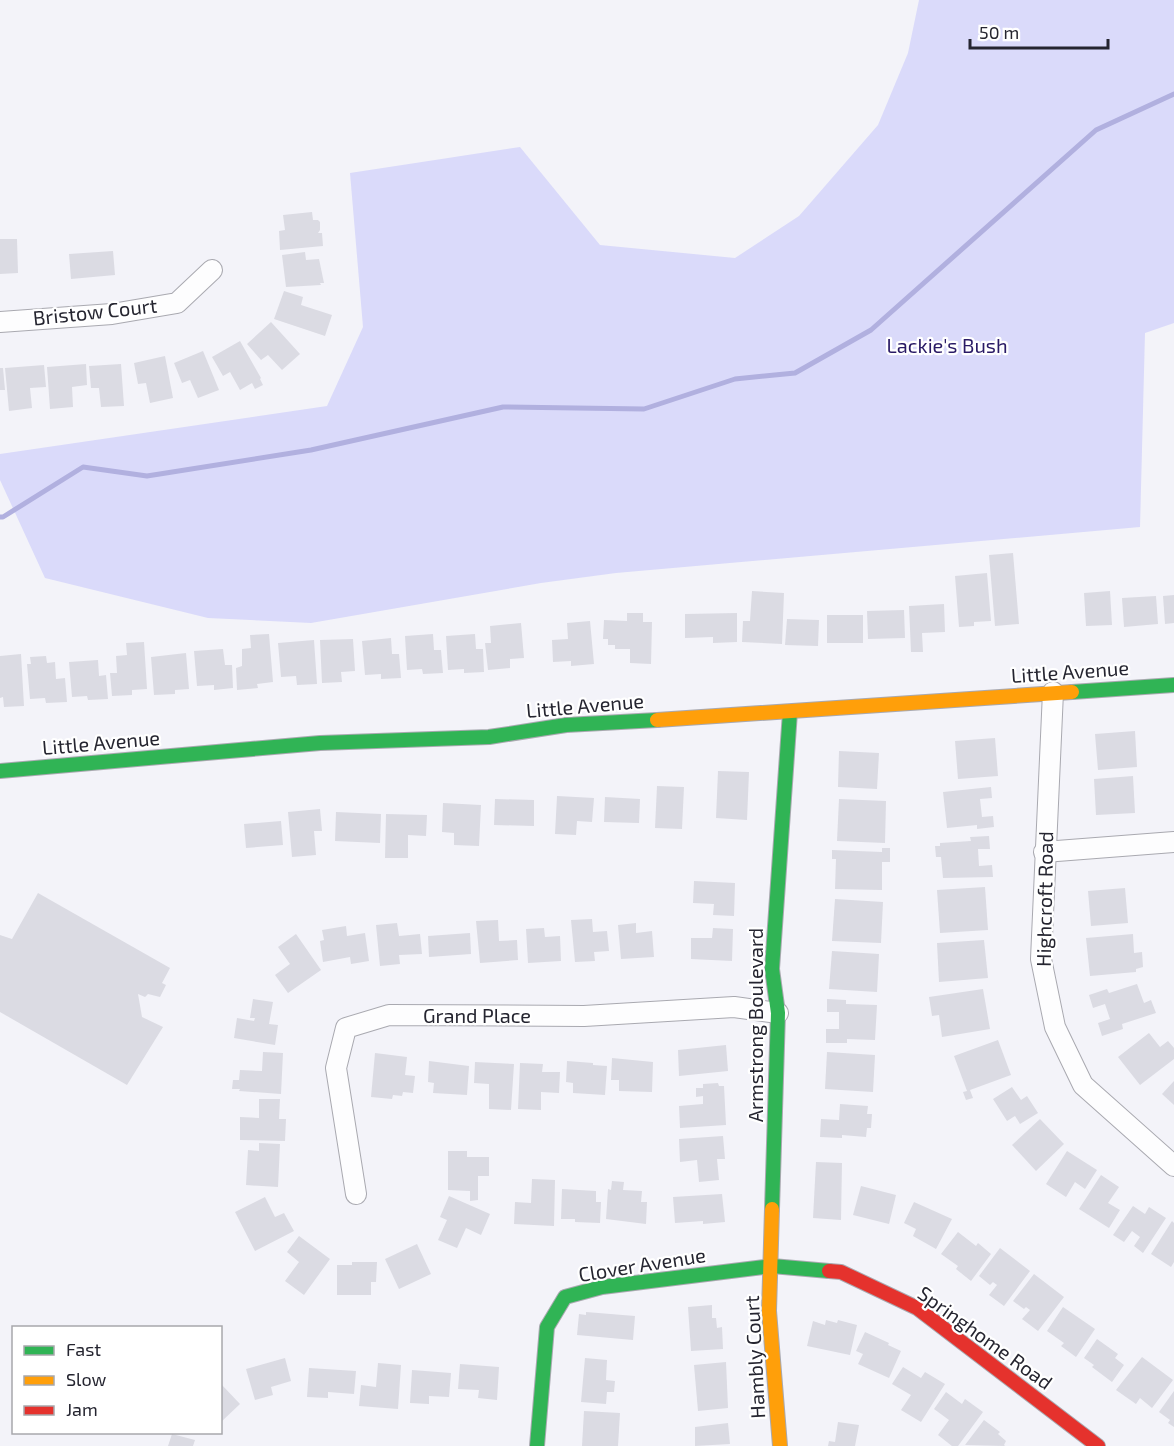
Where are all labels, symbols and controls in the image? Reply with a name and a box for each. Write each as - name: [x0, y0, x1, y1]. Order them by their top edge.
- scale bar: [970, 12, 1108, 50]
- text: 50 m: [979, 21, 1019, 43]
- street label: Bristow Court: [32, 293, 159, 329]
- park label: Lackie's Bush: [886, 333, 1008, 357]
- street label: Little Avenue: [1010, 655, 1130, 687]
- street label: Little Avenue: [525, 688, 645, 722]
- street label: Little Avenue: [41, 725, 161, 759]
- street label: Highcroft Road: [1031, 831, 1057, 967]
- street label: Armstrong Boulevard: [743, 928, 767, 1122]
- street label: Grand Place: [423, 1003, 531, 1027]
- street label: Clover Avenue: [577, 1242, 707, 1286]
- street label: Springhome Road: [914, 1280, 1058, 1394]
- street label: Hambly Court: [739, 1295, 769, 1419]
- legend: [12, 1326, 222, 1434]
- text: Fast: [66, 1338, 101, 1360]
- text: Slow: [66, 1368, 107, 1390]
- text: Jam: [66, 1398, 98, 1420]

